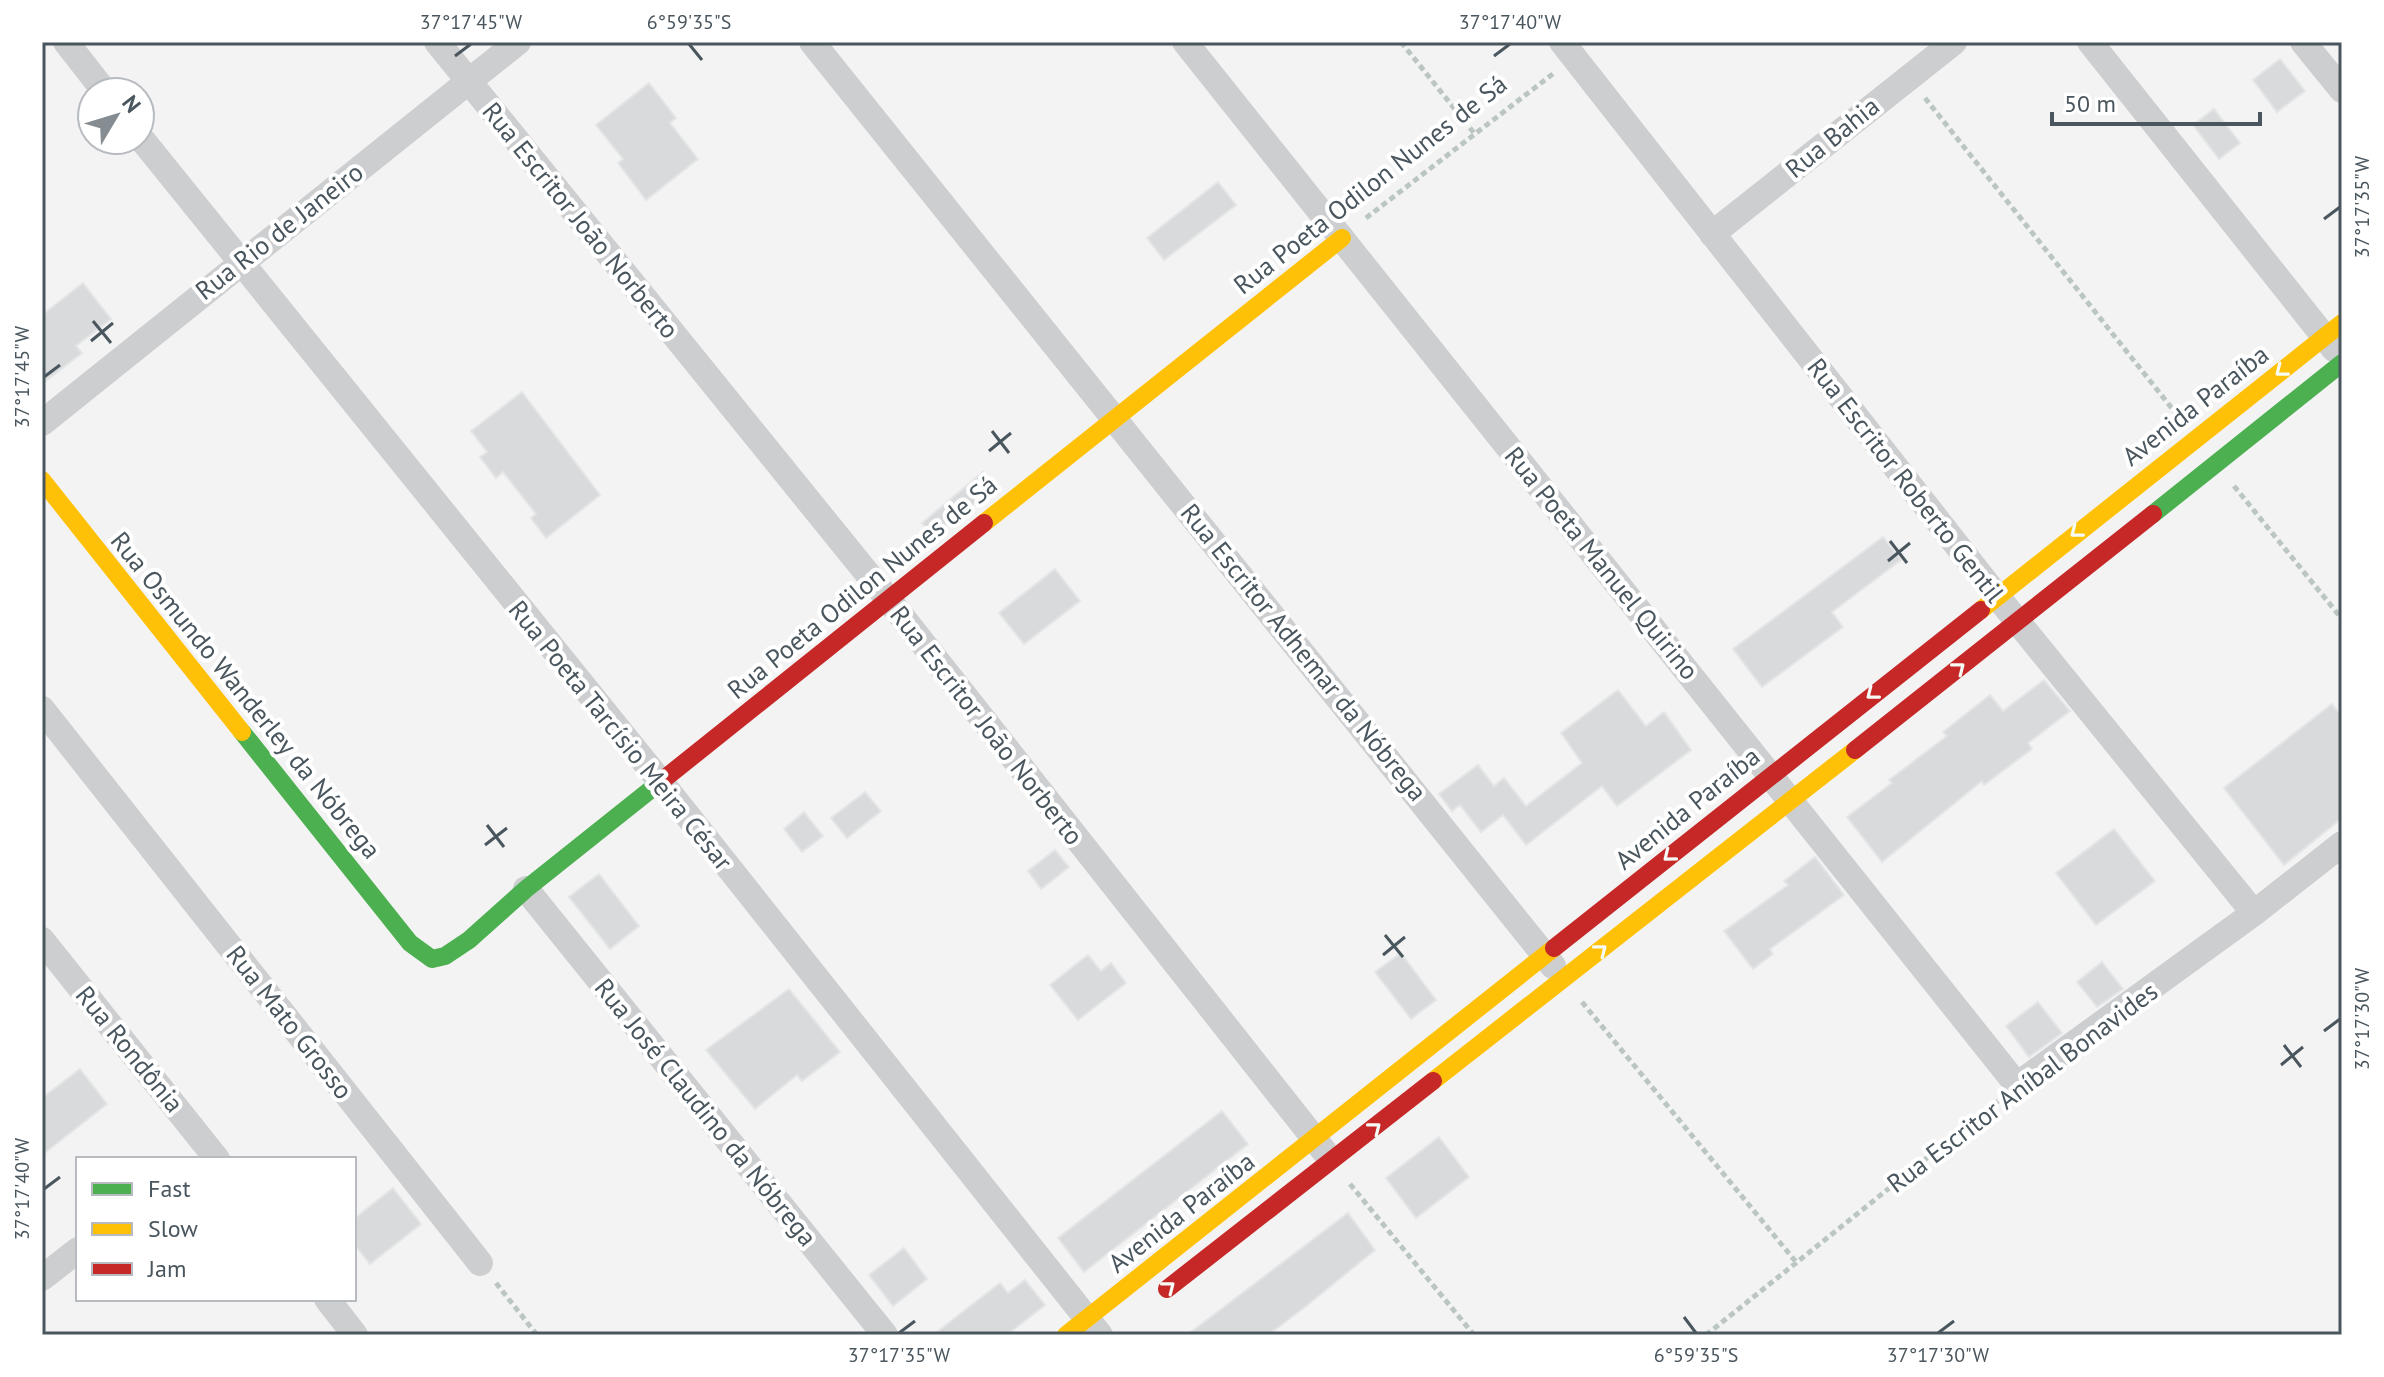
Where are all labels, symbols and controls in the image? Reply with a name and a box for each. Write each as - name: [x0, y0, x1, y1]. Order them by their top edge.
- text: 37°17'45"W: [420, 9, 523, 35]
- text: 6°59'35"S: [647, 9, 731, 35]
- text: 37°17'40"W: [1459, 9, 1562, 35]
- street label: Rua Poeta Odilon Nunes de Sá: [1227, 67, 1513, 301]
- north arrow: [76, 76, 156, 156]
- scale bar: [2052, 76, 2260, 126]
- text: 50 m: [2064, 88, 2116, 119]
- text: N: [116, 89, 147, 118]
- street label: Rua Bahia: [1778, 89, 1886, 185]
- street label: Rua Escritor João Norberto: [475, 95, 687, 345]
- street label: Rua Rio de Janeiro: [188, 155, 370, 307]
- text: 37°17'35"W: [2349, 155, 2375, 258]
- text: 37°17'45"W: [9, 325, 35, 428]
- street label: Avenida Paraíba: [2115, 338, 2275, 472]
- street label: Rua Escritor Roberto Gentil: [1800, 351, 2012, 609]
- one-way arrow: [2275, 362, 2290, 376]
- street label: Rua Poeta Manuel Quirino: [1498, 440, 1706, 686]
- street label: Rua Poeta Odilon Nunes de Sá: [720, 468, 1004, 706]
- street label: Rua Escritor Adhemar da Nóbrega: [1174, 497, 1434, 807]
- one-way arrow: [2071, 522, 2085, 537]
- street label: Rua Osmundo Wanderley da Nóbrega: [104, 525, 388, 865]
- street label: Rua Poeta Tarcísio Meira César: [502, 593, 740, 877]
- street label: Rua Escritor João Norberto: [883, 599, 1091, 851]
- one-way arrow: [1950, 663, 1965, 677]
- one-way arrow: [1866, 684, 1881, 698]
- street label: Avenida Paraíba: [1608, 740, 1766, 876]
- one-way arrow: [1664, 846, 1678, 861]
- street label: Rua Mato Grosso: [220, 938, 360, 1106]
- one-way arrow: [1592, 946, 1607, 960]
- text: 37°17'30"W: [2349, 967, 2375, 1070]
- street label: Rua José Claudino da Nóbrega: [588, 971, 824, 1253]
- street label: Rua Escritor Aníbal Bonavides: [1880, 974, 2164, 1200]
- street label: Rua Rondônia: [69, 979, 191, 1119]
- one-way arrow: [1366, 1123, 1380, 1138]
- text: 37°17'40"W: [9, 1137, 35, 1240]
- street label: Avenida Paraíba: [1101, 1145, 1261, 1279]
- legend: [76, 1157, 356, 1301]
- text: Fast: [148, 1173, 191, 1204]
- text: Slow: [148, 1213, 198, 1244]
- text: Jam: [147, 1253, 186, 1284]
- one-way arrow: [1160, 1283, 1175, 1297]
- text: 37°17'35"W: [848, 1342, 951, 1368]
- text: 6°59'35"S: [1654, 1342, 1738, 1368]
- text: 37°17'30"W: [1887, 1342, 1990, 1368]

